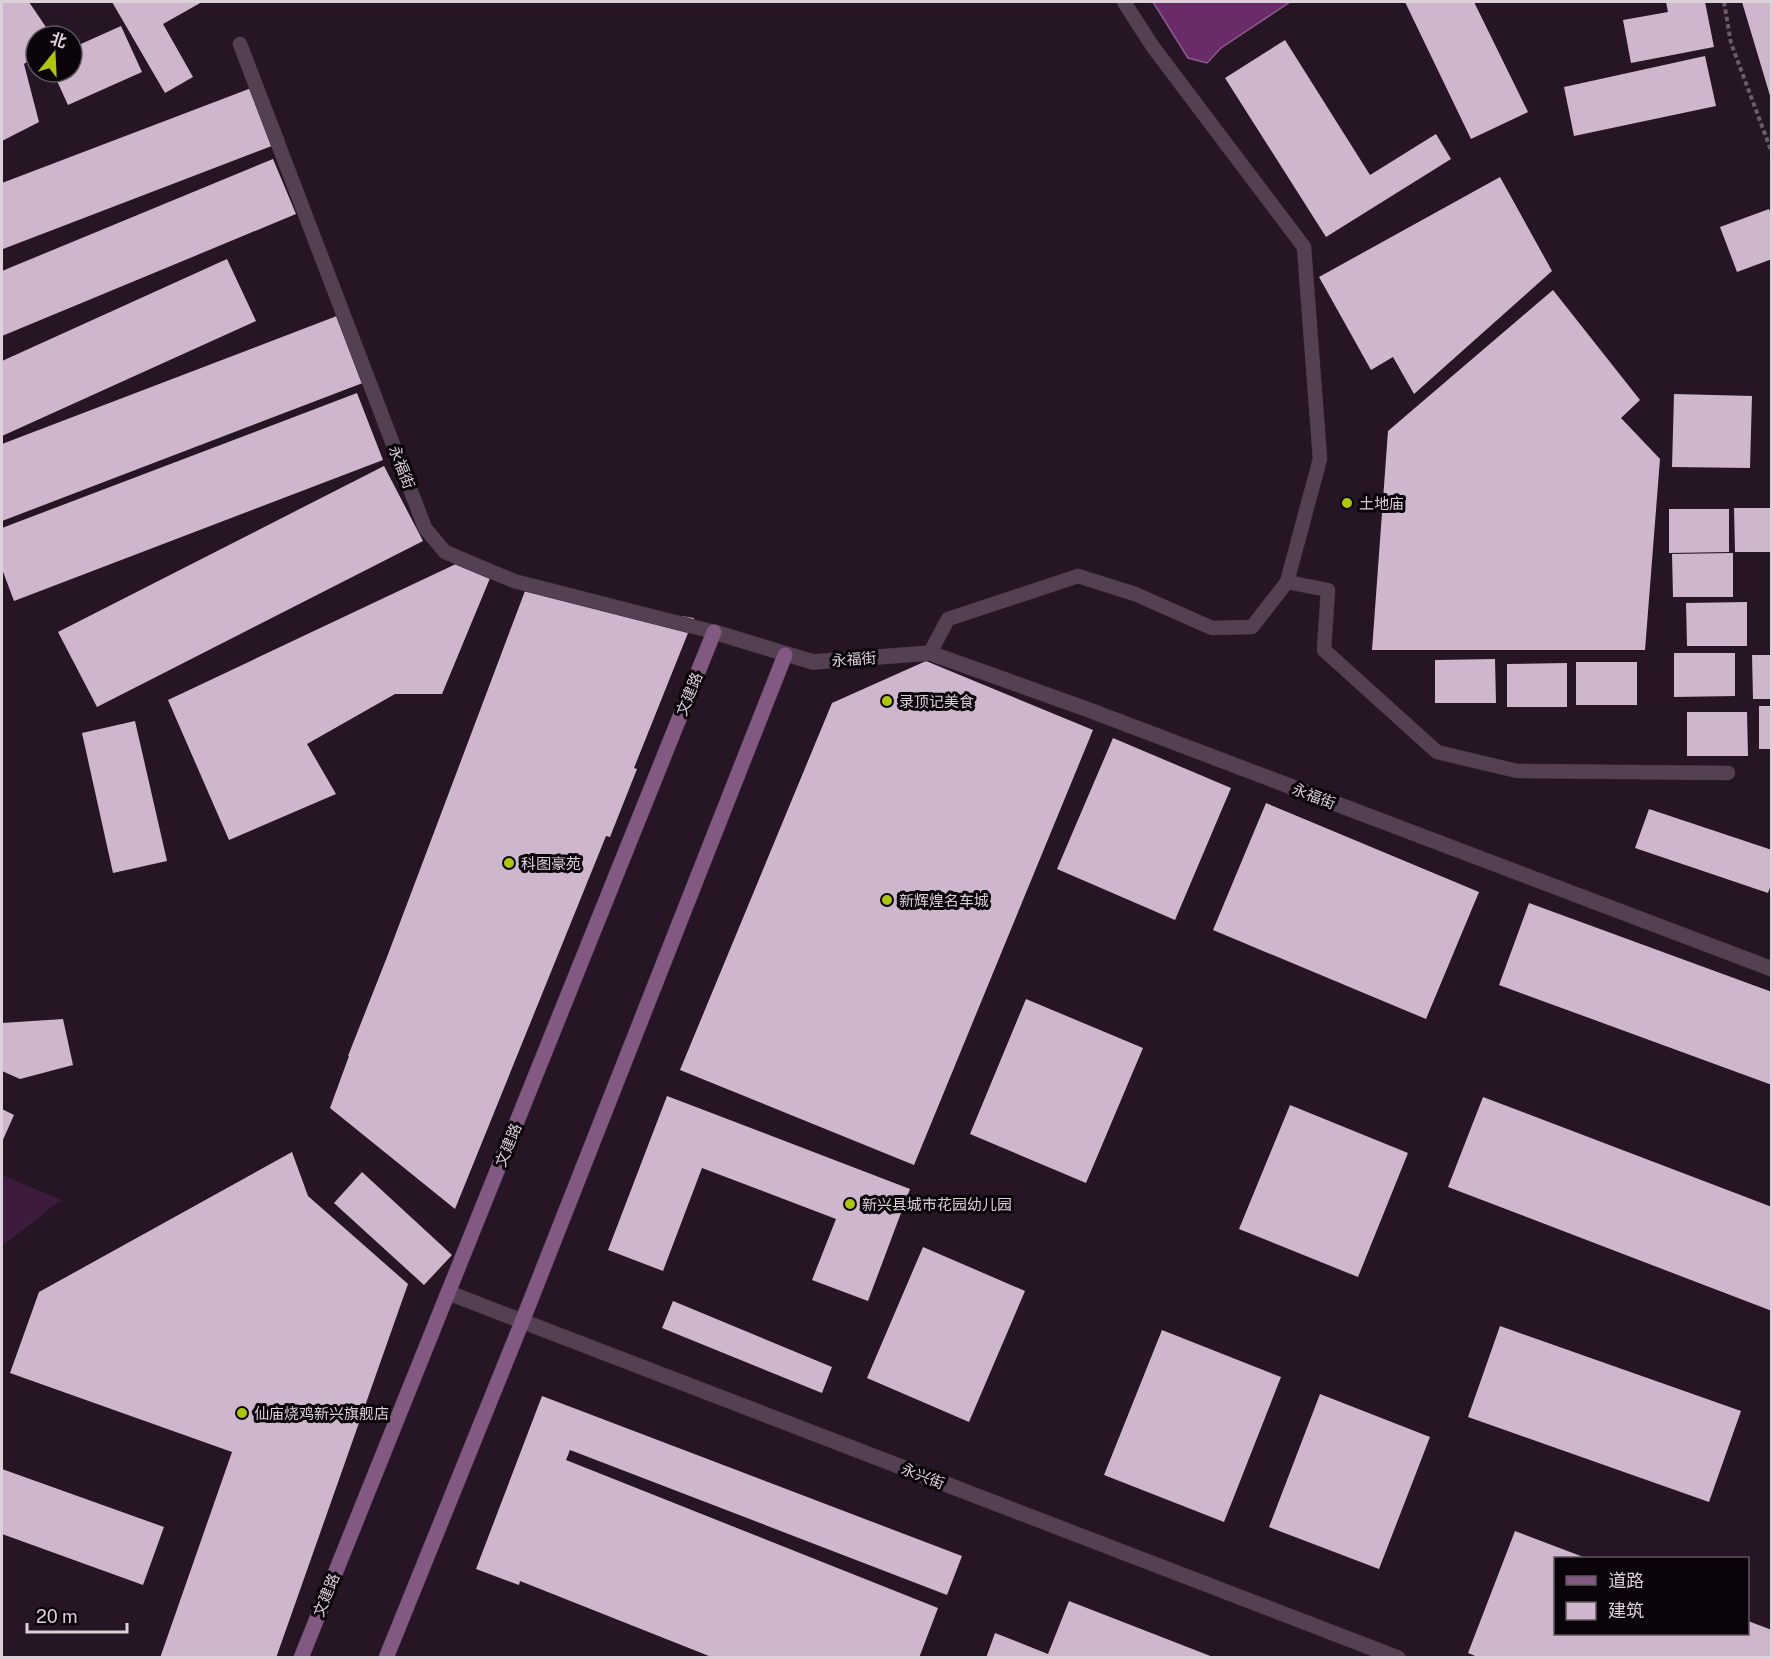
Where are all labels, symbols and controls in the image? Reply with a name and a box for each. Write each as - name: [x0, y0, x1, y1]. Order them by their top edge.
- north arrow: [24, 24, 84, 84]
- text: 北: [48, 29, 69, 52]
- street label: 永福街: [386, 443, 418, 491]
- place label: 土地庙: [1359, 495, 1404, 512]
- marker: 土地庙: [1340, 496, 1354, 510]
- street label: 永福街: [831, 649, 877, 669]
- street label: 文建路: [673, 670, 705, 718]
- place label: 录顶记美食: [899, 693, 974, 710]
- marker: 录顶记美食: [880, 694, 894, 708]
- street label: 永福街: [1290, 780, 1338, 812]
- place label: 科图豪苑: [521, 855, 581, 872]
- marker: 科图豪苑: [502, 856, 516, 870]
- place label: 新辉煌名车城: [899, 892, 989, 909]
- marker: 新辉煌名车城: [880, 893, 894, 907]
- street label: 文建路: [492, 1121, 524, 1169]
- place label: 新兴县城市花园幼儿园: [862, 1196, 1012, 1213]
- marker: 新兴县城市花园幼儿园: [843, 1197, 857, 1211]
- place label: 仙庙烧鸡新兴旗舰店: [254, 1405, 389, 1422]
- marker: 仙庙烧鸡新兴旗舰店: [235, 1406, 249, 1420]
- street label: 永兴街: [899, 1460, 947, 1492]
- legend: [1554, 1557, 1749, 1635]
- text: 道路: [1608, 1570, 1644, 1591]
- street label: 文建路: [310, 1571, 342, 1619]
- scale bar: [27, 1596, 128, 1634]
- text: 建筑: [1608, 1600, 1644, 1621]
- text: 20 m: [36, 1606, 78, 1627]

